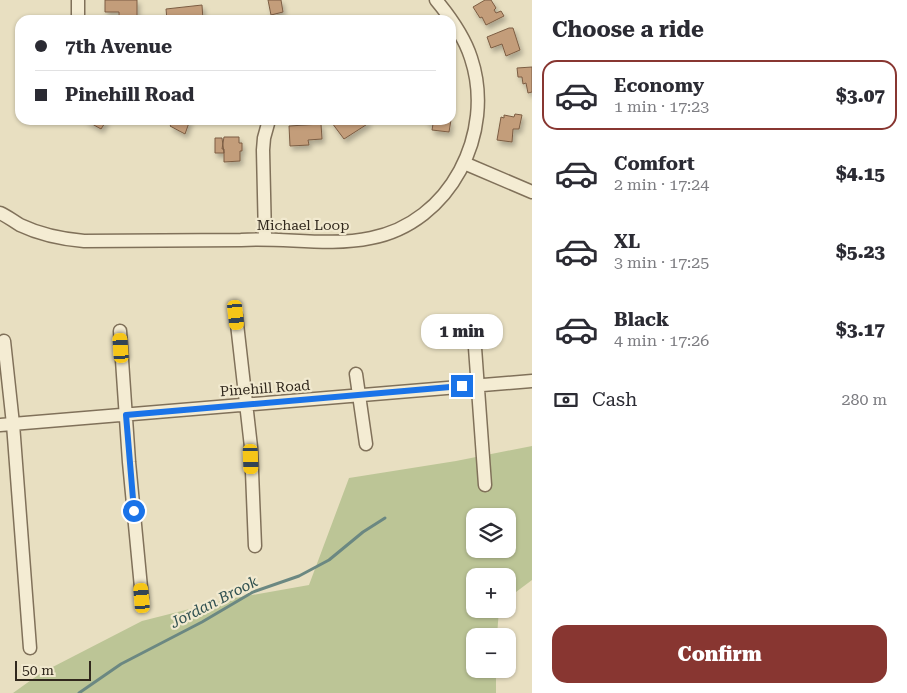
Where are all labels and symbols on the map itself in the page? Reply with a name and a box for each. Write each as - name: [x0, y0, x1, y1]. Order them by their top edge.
- street label: Michael Loop: [257, 217, 349, 233]
- car: [226, 299, 245, 331]
- callout: 1 min: [421, 314, 503, 348]
- car: [112, 333, 129, 363]
- route end: [451, 375, 473, 397]
- street label: Pinehill Road: [219, 377, 311, 399]
- car: [242, 444, 259, 474]
- route start: [123, 500, 145, 522]
- water label: Jordan Brook: [166, 572, 262, 632]
- car: [133, 582, 150, 614]
- scale bar: [15, 658, 91, 681]

